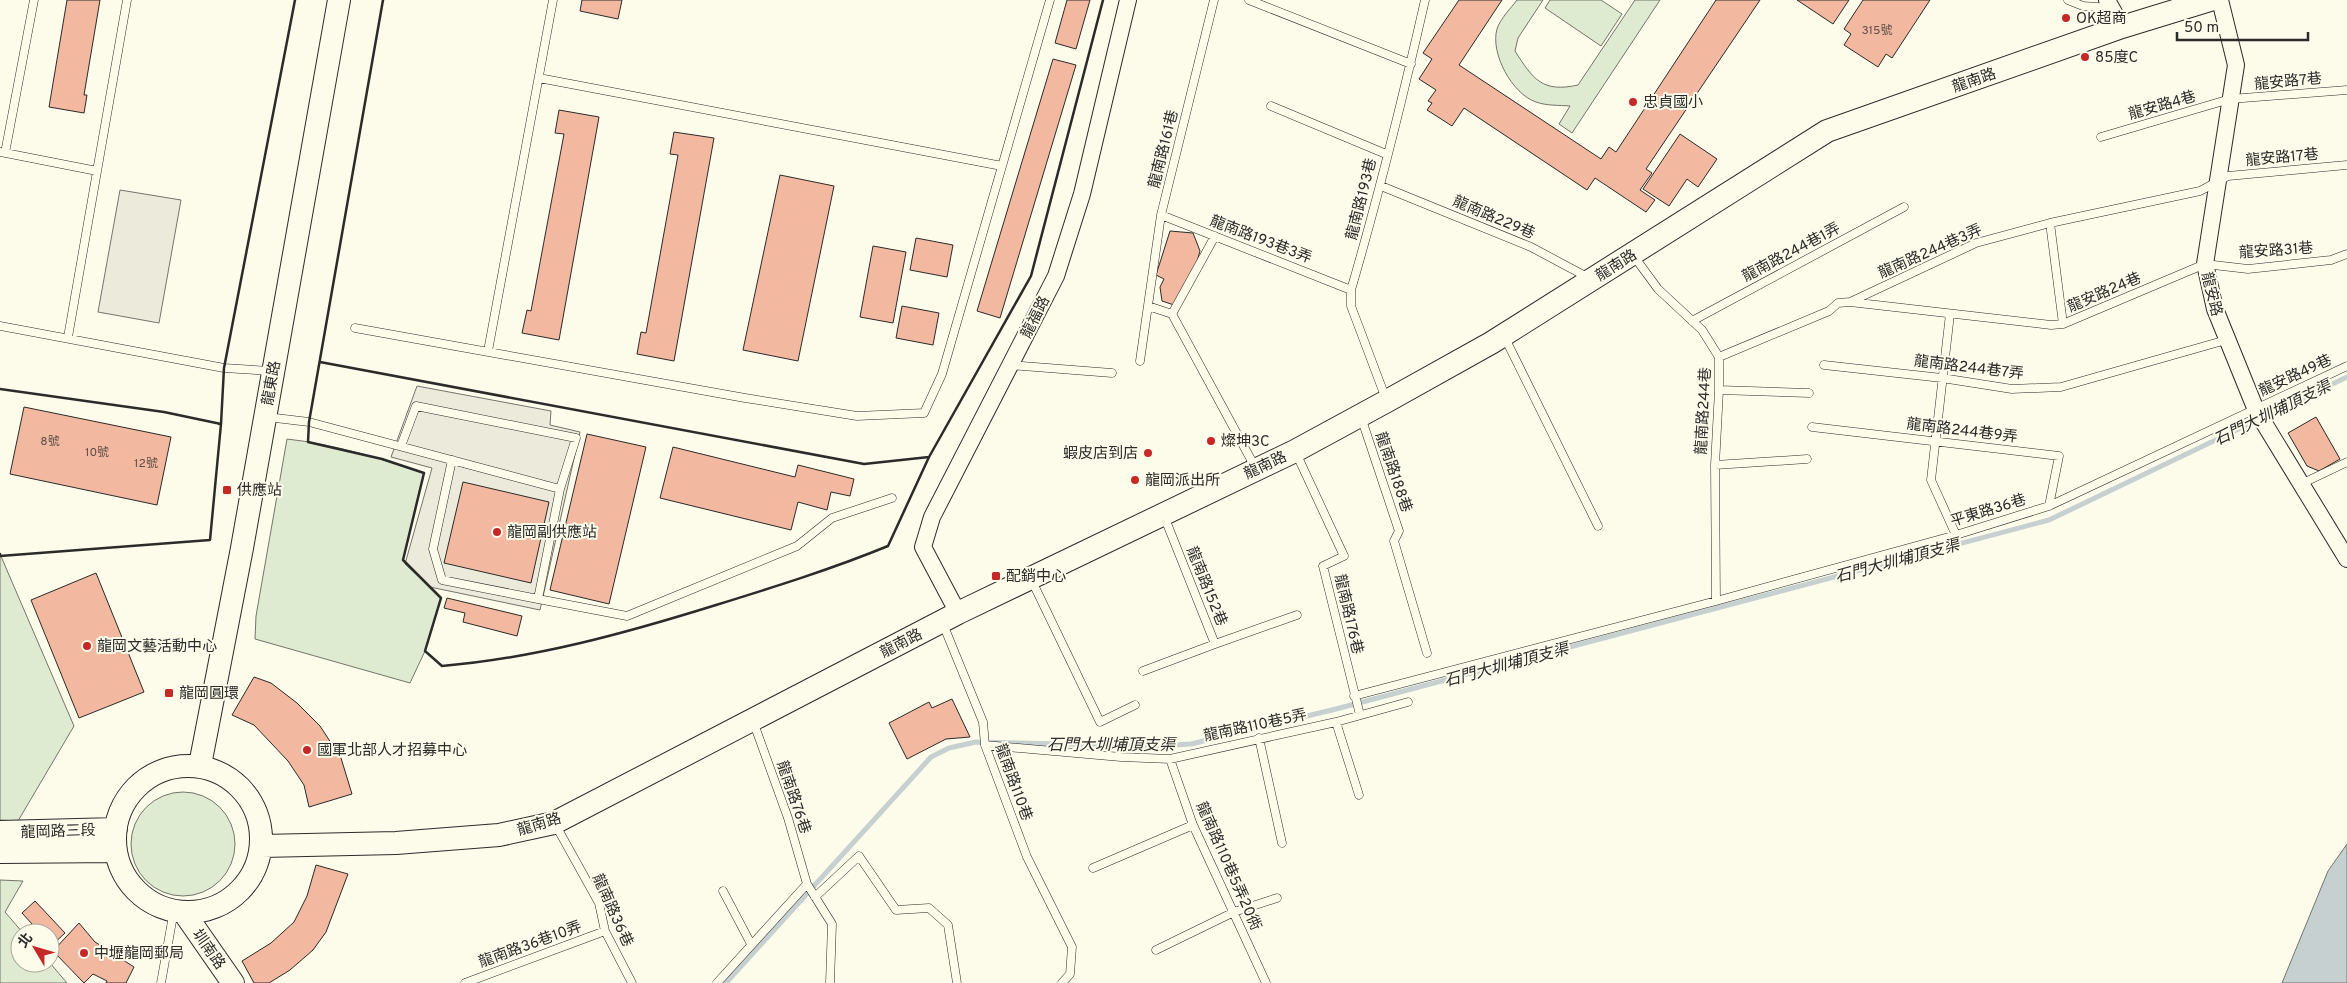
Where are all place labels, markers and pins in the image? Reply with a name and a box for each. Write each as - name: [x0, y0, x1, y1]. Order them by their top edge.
- place label: OK超商: [2076, 10, 2127, 29]
- marker: OK超商: [2060, 12, 2072, 24]
- place label: 85度C: [2095, 49, 2138, 68]
- marker: 85度C: [2079, 51, 2091, 63]
- place label: 忠貞國小: [1643, 94, 1703, 113]
- marker: 忠貞國小: [1627, 96, 1639, 108]
- place label: 燦坤3C: [1221, 432, 1270, 452]
- marker: 燦坤3C: [1205, 435, 1217, 447]
- place label: 蝦皮店到店: [1063, 445, 1138, 464]
- marker: 蝦皮店到店: [1142, 447, 1154, 459]
- place label: 龍岡派出所: [1145, 471, 1220, 491]
- marker: 龍岡派出所: [1129, 474, 1141, 486]
- place label: 供應站: [237, 481, 282, 501]
- marker: 供應站: [221, 484, 233, 496]
- place label: 龍岡副供應站: [507, 523, 597, 543]
- marker: 龍岡副供應站: [491, 526, 503, 538]
- place label: 配銷中心: [1006, 568, 1066, 587]
- marker: 配銷中心: [990, 570, 1002, 582]
- place label: 龍岡文藝活動中心: [97, 637, 217, 657]
- marker: 龍岡文藝活動中心: [81, 640, 93, 652]
- place label: 龍岡圓環: [179, 684, 239, 704]
- marker: 龍岡圓環: [163, 687, 175, 699]
- place label: 國軍北部人才招募中心: [317, 741, 467, 761]
- marker: 國軍北部人才招募中心: [301, 744, 313, 756]
- place label: 中壢龍岡郵局: [94, 944, 184, 964]
- marker: 中壢龍岡郵局: [78, 947, 90, 959]

